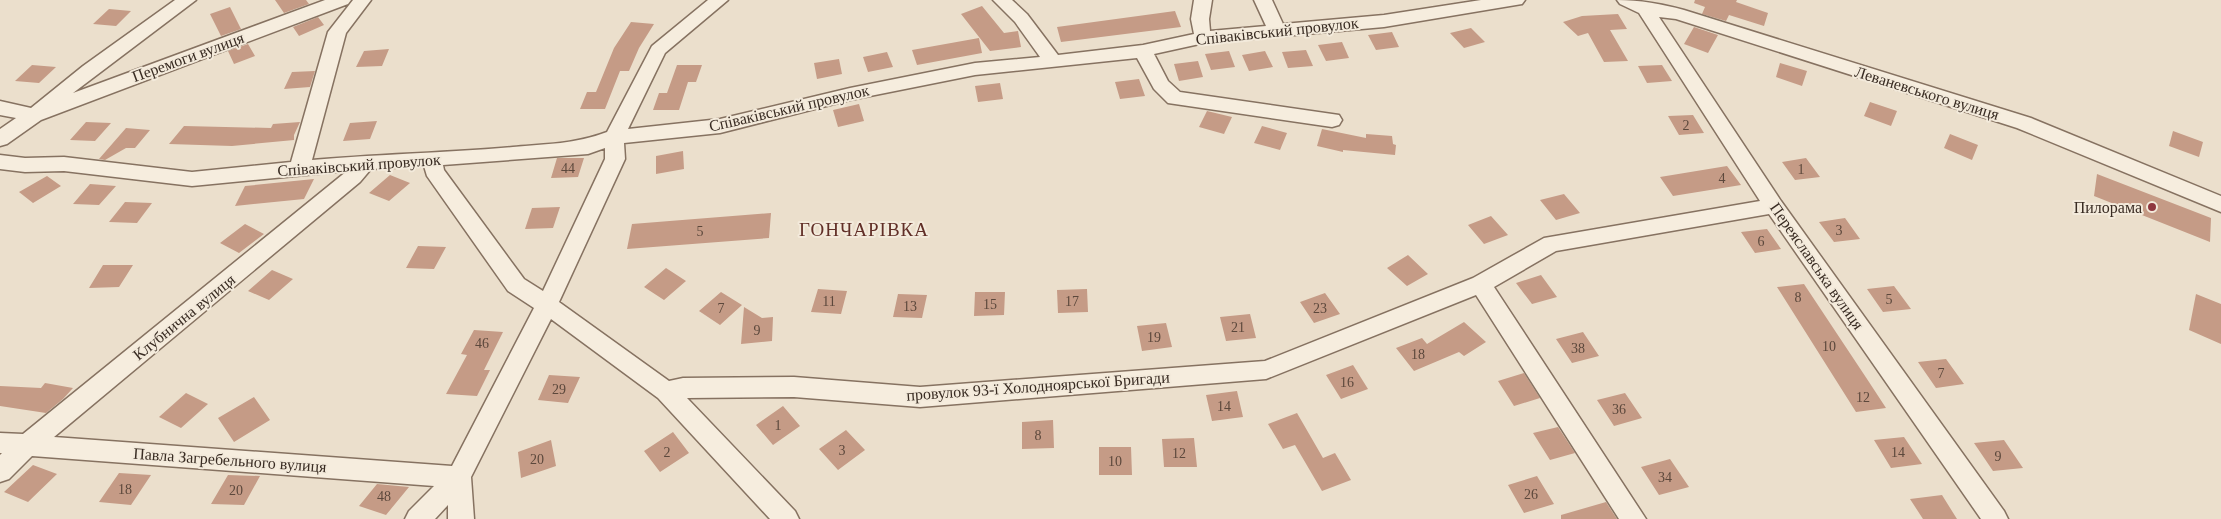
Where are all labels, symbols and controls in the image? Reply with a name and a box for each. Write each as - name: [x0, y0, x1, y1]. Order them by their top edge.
- street label: Співаківський провулок: [1195, 14, 1360, 49]
- street label: Перемоги вулиця: [130, 29, 247, 86]
- street label: Леваневського вулиця: [1853, 63, 2002, 124]
- street label: Співаківський провулок: [707, 81, 871, 136]
- house number: 2: [1683, 118, 1690, 133]
- street label: Співаківський провулок: [277, 151, 442, 180]
- house number: 44: [561, 161, 575, 176]
- house number: 1: [1798, 162, 1805, 177]
- house number: 4: [1719, 171, 1726, 186]
- street label: Переяславська вулиця: [1766, 199, 1868, 334]
- place label: Пилорама: [2074, 199, 2142, 217]
- marker: Пилорама: [2146, 201, 2158, 213]
- district label: ГОНЧАРІВКА: [799, 219, 929, 240]
- house number: 3: [1836, 223, 1843, 238]
- house number: 5: [697, 224, 704, 239]
- house number: 6: [1758, 234, 1765, 249]
- street label: Клубнична вулиця: [130, 270, 240, 364]
- house number: 8: [1795, 290, 1802, 305]
- house number: 5: [1886, 292, 1893, 307]
- house number: 11: [822, 294, 836, 309]
- house number: 17: [1065, 294, 1079, 309]
- house number: 15: [983, 297, 997, 312]
- house number: 13: [903, 299, 917, 314]
- house number: 7: [718, 301, 725, 316]
- house number: 23: [1313, 301, 1327, 316]
- house number: 21: [1231, 320, 1245, 335]
- house number: 9: [754, 323, 761, 338]
- house number: 19: [1147, 330, 1161, 345]
- house number: 46: [475, 336, 489, 351]
- house number: 10: [1822, 339, 1836, 354]
- house number: 38: [1571, 341, 1585, 356]
- house number: 18: [1411, 347, 1425, 362]
- house number: 7: [1938, 366, 1945, 381]
- street label: провулок 93-ї Холодноярської Бригади: [906, 368, 1171, 405]
- house number: 16: [1340, 375, 1354, 390]
- house number: 29: [552, 382, 566, 397]
- house number: 12: [1856, 390, 1870, 405]
- house number: 14: [1217, 399, 1231, 414]
- house number: 36: [1612, 402, 1626, 417]
- house number: 1: [775, 418, 782, 433]
- house number: 8: [1035, 428, 1042, 443]
- house number: 3: [839, 443, 846, 458]
- street label: Павла Загребельного вулиця: [133, 445, 328, 476]
- house number: 2: [664, 445, 671, 460]
- house number: 14: [1891, 445, 1905, 460]
- house number: 12: [1172, 446, 1186, 461]
- house number: 9: [1995, 449, 2002, 464]
- house number: 20: [530, 452, 544, 467]
- house number: 10: [1108, 454, 1122, 469]
- house number: 34: [1658, 470, 1672, 485]
- house number: 18: [118, 482, 132, 497]
- house number: 20: [229, 483, 243, 498]
- house number: 26: [1524, 487, 1538, 502]
- house number: 48: [377, 489, 391, 504]

